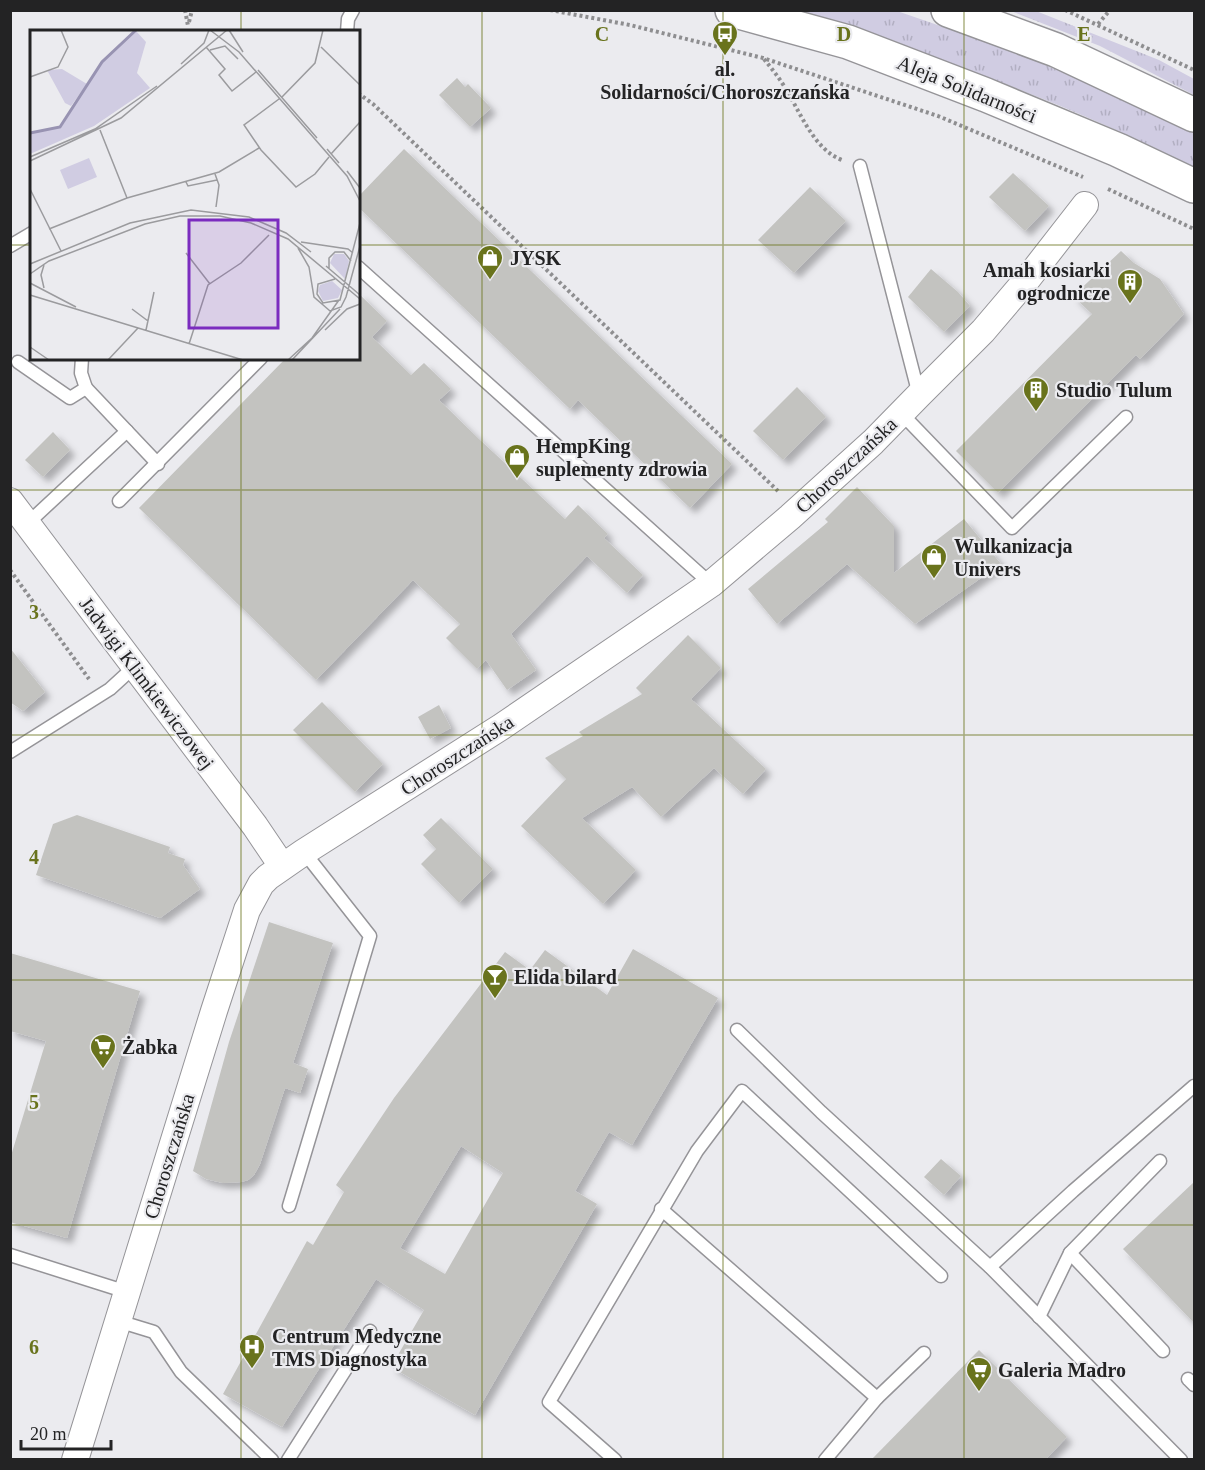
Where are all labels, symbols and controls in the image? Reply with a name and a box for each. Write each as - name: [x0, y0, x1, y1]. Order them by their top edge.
- bus stop icon: al. Solidarności/Choroszczańska: [710, 19, 740, 57]
- text: C: [595, 23, 609, 45]
- text: D: [837, 23, 851, 45]
- text: E: [1077, 23, 1091, 45]
- inset map: [30, 30, 360, 360]
- street label: Aleja Solidarności: [894, 51, 1040, 128]
- place label: al. Solidarności/Choroszczańska: [600, 58, 850, 103]
- shop icon: JYSK: [475, 243, 505, 281]
- place label: JYSK: [510, 247, 562, 269]
- place label: Amah kosiarki ogrodnicze: [983, 259, 1110, 305]
- building icon: Amah kosiarki ogrodnicze: [1115, 267, 1145, 305]
- building icon: Studio Tulum: [1021, 375, 1051, 413]
- place label: Studio Tulum: [1056, 379, 1173, 401]
- street label: Choroszczańska: [791, 413, 901, 517]
- place label: HempKing suplementy zdrowia: [536, 435, 707, 481]
- shop icon: HempKing suplementy zdrowia: [502, 442, 532, 480]
- place label: Wulkanizacja Univers: [954, 535, 1073, 580]
- shop icon: Wulkanizacja Univers: [919, 542, 949, 580]
- street label: Jadwigi Klimkiewiczowej: [74, 593, 219, 774]
- text: 3: [29, 601, 39, 623]
- street label: Choroszczańska: [397, 710, 518, 800]
- text: 4: [29, 846, 39, 868]
- bar icon: Elida bilard: [480, 962, 510, 1000]
- place label: Elida bilard: [514, 966, 617, 988]
- supermarket icon: Żabka: [88, 1032, 118, 1070]
- place label: Żabka: [122, 1035, 178, 1058]
- text: 5: [29, 1091, 39, 1113]
- street label: Choroszczańska: [139, 1091, 199, 1221]
- place label: Centrum Medyczne TMS Diagnostyka: [272, 1325, 442, 1371]
- hospital icon: Centrum Medyczne TMS Diagnostyka: [237, 1332, 267, 1370]
- text: 6: [29, 1336, 39, 1358]
- supermarket icon: Galeria Madro: [964, 1355, 994, 1393]
- place label: Galeria Madro: [998, 1359, 1126, 1381]
- scale bar: [21, 1413, 111, 1451]
- text: 20 m: [30, 1424, 67, 1444]

